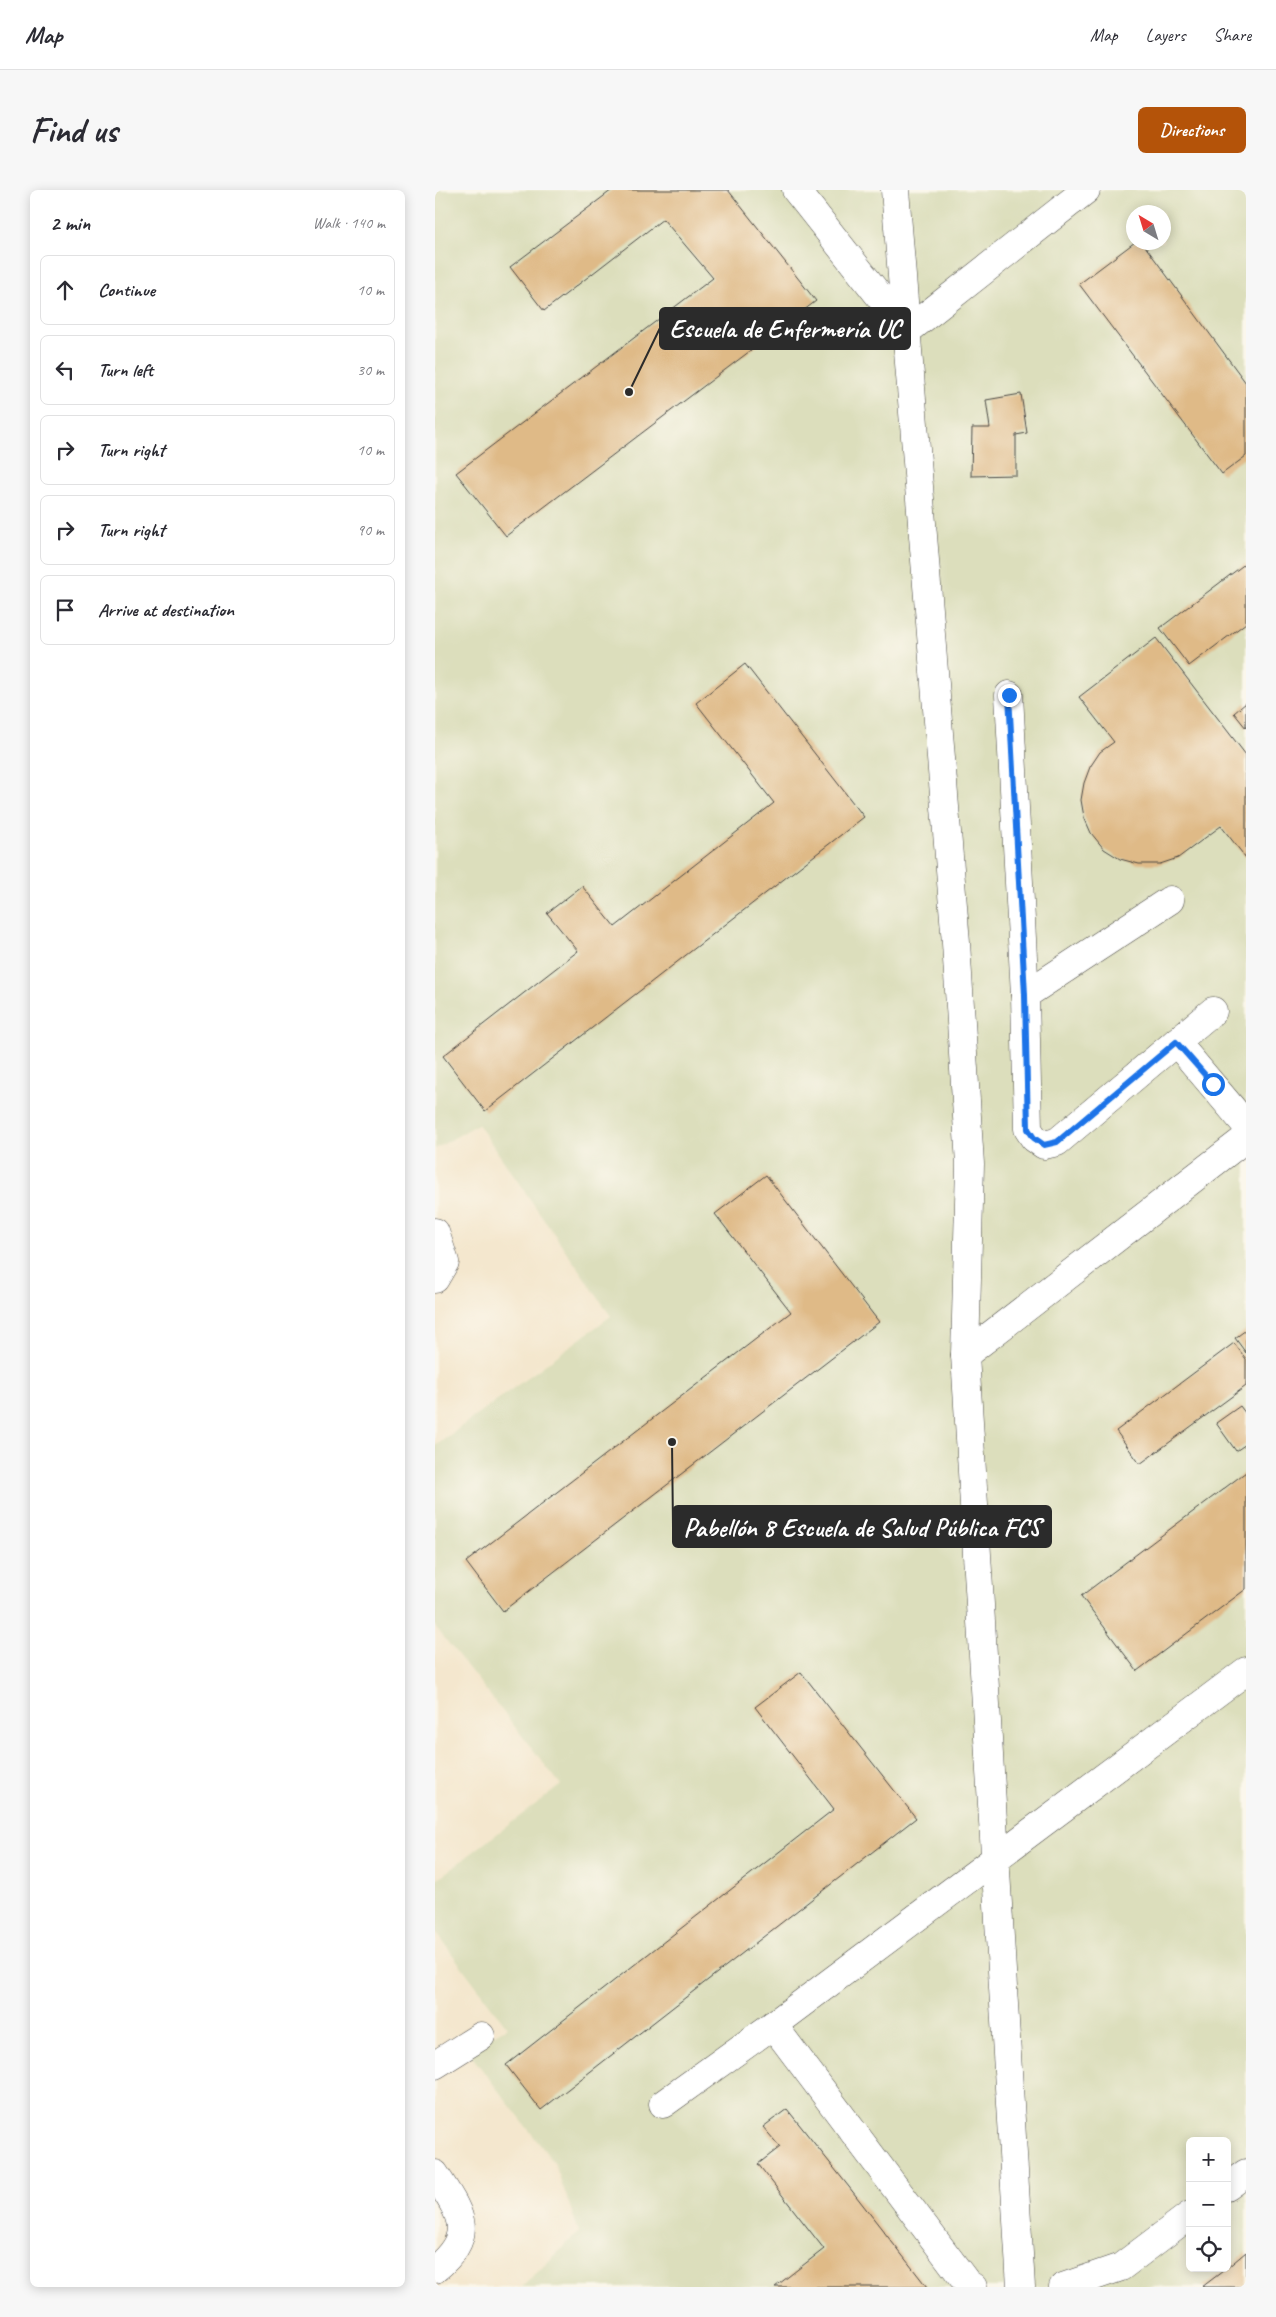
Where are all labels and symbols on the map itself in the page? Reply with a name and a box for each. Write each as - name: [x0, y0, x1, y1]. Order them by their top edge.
- north arrow: [1126, 205, 1171, 250]
- callout: Escuela de Enfermería UC: [660, 308, 910, 349]
- text: Escuela de Enfermería UC: [669, 312, 904, 345]
- route end: [998, 684, 1021, 707]
- route start: [1202, 1073, 1225, 1096]
- callout: Pabellón 8 Escuela de Salud Pública FCS: [673, 1506, 1051, 1547]
- text: Pabellón 8 Escuela de Salud Pública FCS: [683, 1511, 1045, 1544]

